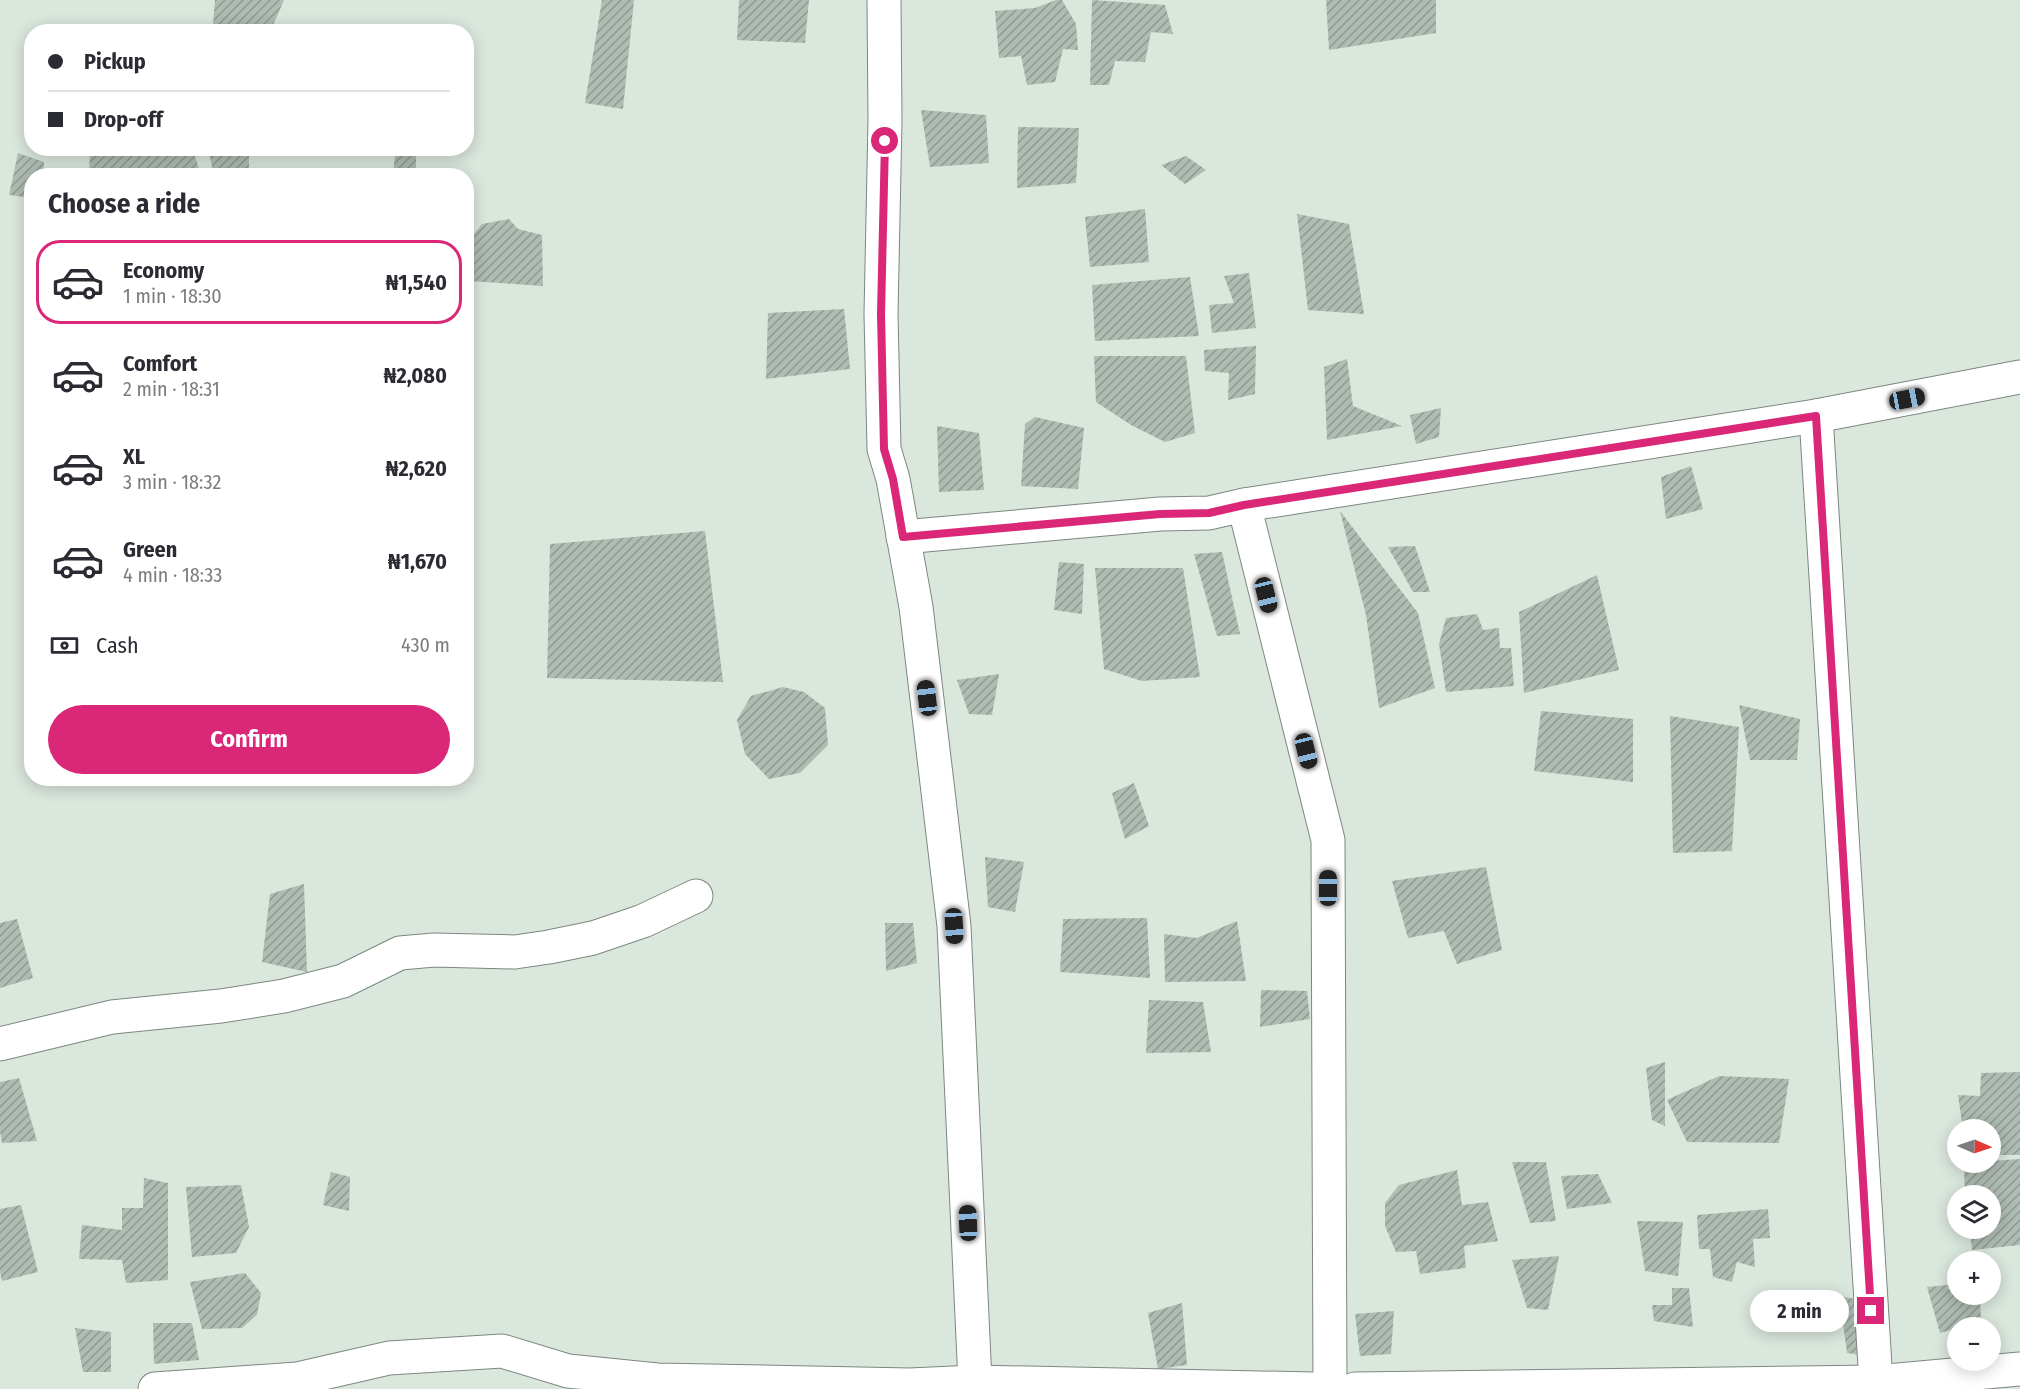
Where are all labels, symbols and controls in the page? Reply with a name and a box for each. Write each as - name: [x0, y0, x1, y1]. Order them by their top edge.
- text: Pickup: [84, 48, 146, 75]
- text: Drop-off: [84, 106, 163, 133]
- route start: [871, 127, 898, 154]
- text: Choose a ride: [48, 188, 200, 220]
- icon: car: [51, 255, 105, 309]
- text: Economy: [123, 257, 204, 284]
- text: ₦1,540: [385, 269, 447, 296]
- text: 1 min · 18:30: [123, 284, 222, 308]
- icon: car: [51, 348, 105, 402]
- text: Comfort: [123, 350, 197, 377]
- text: ₦2,080: [384, 362, 447, 389]
- text: 2 min · 18:31: [123, 377, 220, 401]
- car: [1888, 387, 1926, 411]
- icon: car: [51, 441, 105, 495]
- text: XL: [123, 443, 145, 470]
- text: ₦2,620: [386, 455, 447, 482]
- text: 3 min · 18:32: [123, 470, 221, 494]
- icon: car: [51, 534, 105, 588]
- text: Green: [123, 536, 177, 563]
- text: ₦1,670: [388, 548, 447, 575]
- text: 4 min · 18:33: [123, 563, 222, 587]
- car: [1253, 575, 1279, 615]
- icon: cash: [48, 629, 81, 662]
- text: Cash: [96, 632, 139, 659]
- text: 430 m: [401, 633, 450, 657]
- car: [916, 679, 938, 717]
- button: Confirm: [48, 705, 450, 774]
- car: [1293, 731, 1319, 771]
- car: [1319, 870, 1337, 906]
- car: [944, 908, 964, 944]
- north arrow: [1947, 1119, 2001, 1173]
- map controls: [1947, 1119, 2001, 1371]
- button: layers: [1947, 1185, 2001, 1239]
- car: [958, 1205, 978, 1241]
- button: +: [1947, 1251, 2001, 1305]
- callout: 2 min: [1751, 1290, 1850, 1332]
- route end: [1857, 1297, 1884, 1324]
- text: 2 min: [1777, 1299, 1822, 1323]
- button: −: [1947, 1317, 2001, 1371]

